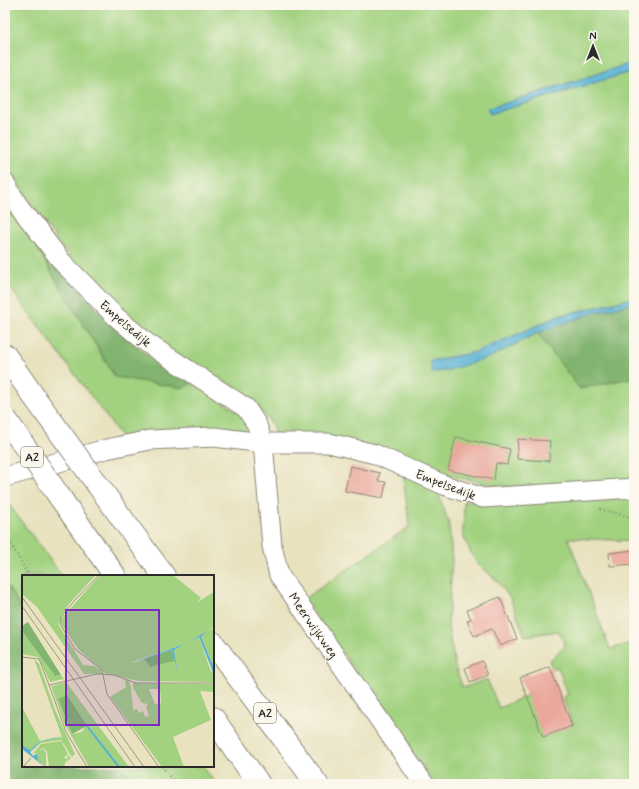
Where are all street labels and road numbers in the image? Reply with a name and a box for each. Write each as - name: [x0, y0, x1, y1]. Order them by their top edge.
- street label: Empelsedijk: [95, 297, 155, 352]
- road number: A2: [21, 447, 43, 467]
- street label: Empelsedijk: [413, 466, 479, 505]
- street label: Meerwijkweg: [284, 590, 342, 662]
- road number: A2: [254, 703, 276, 723]

